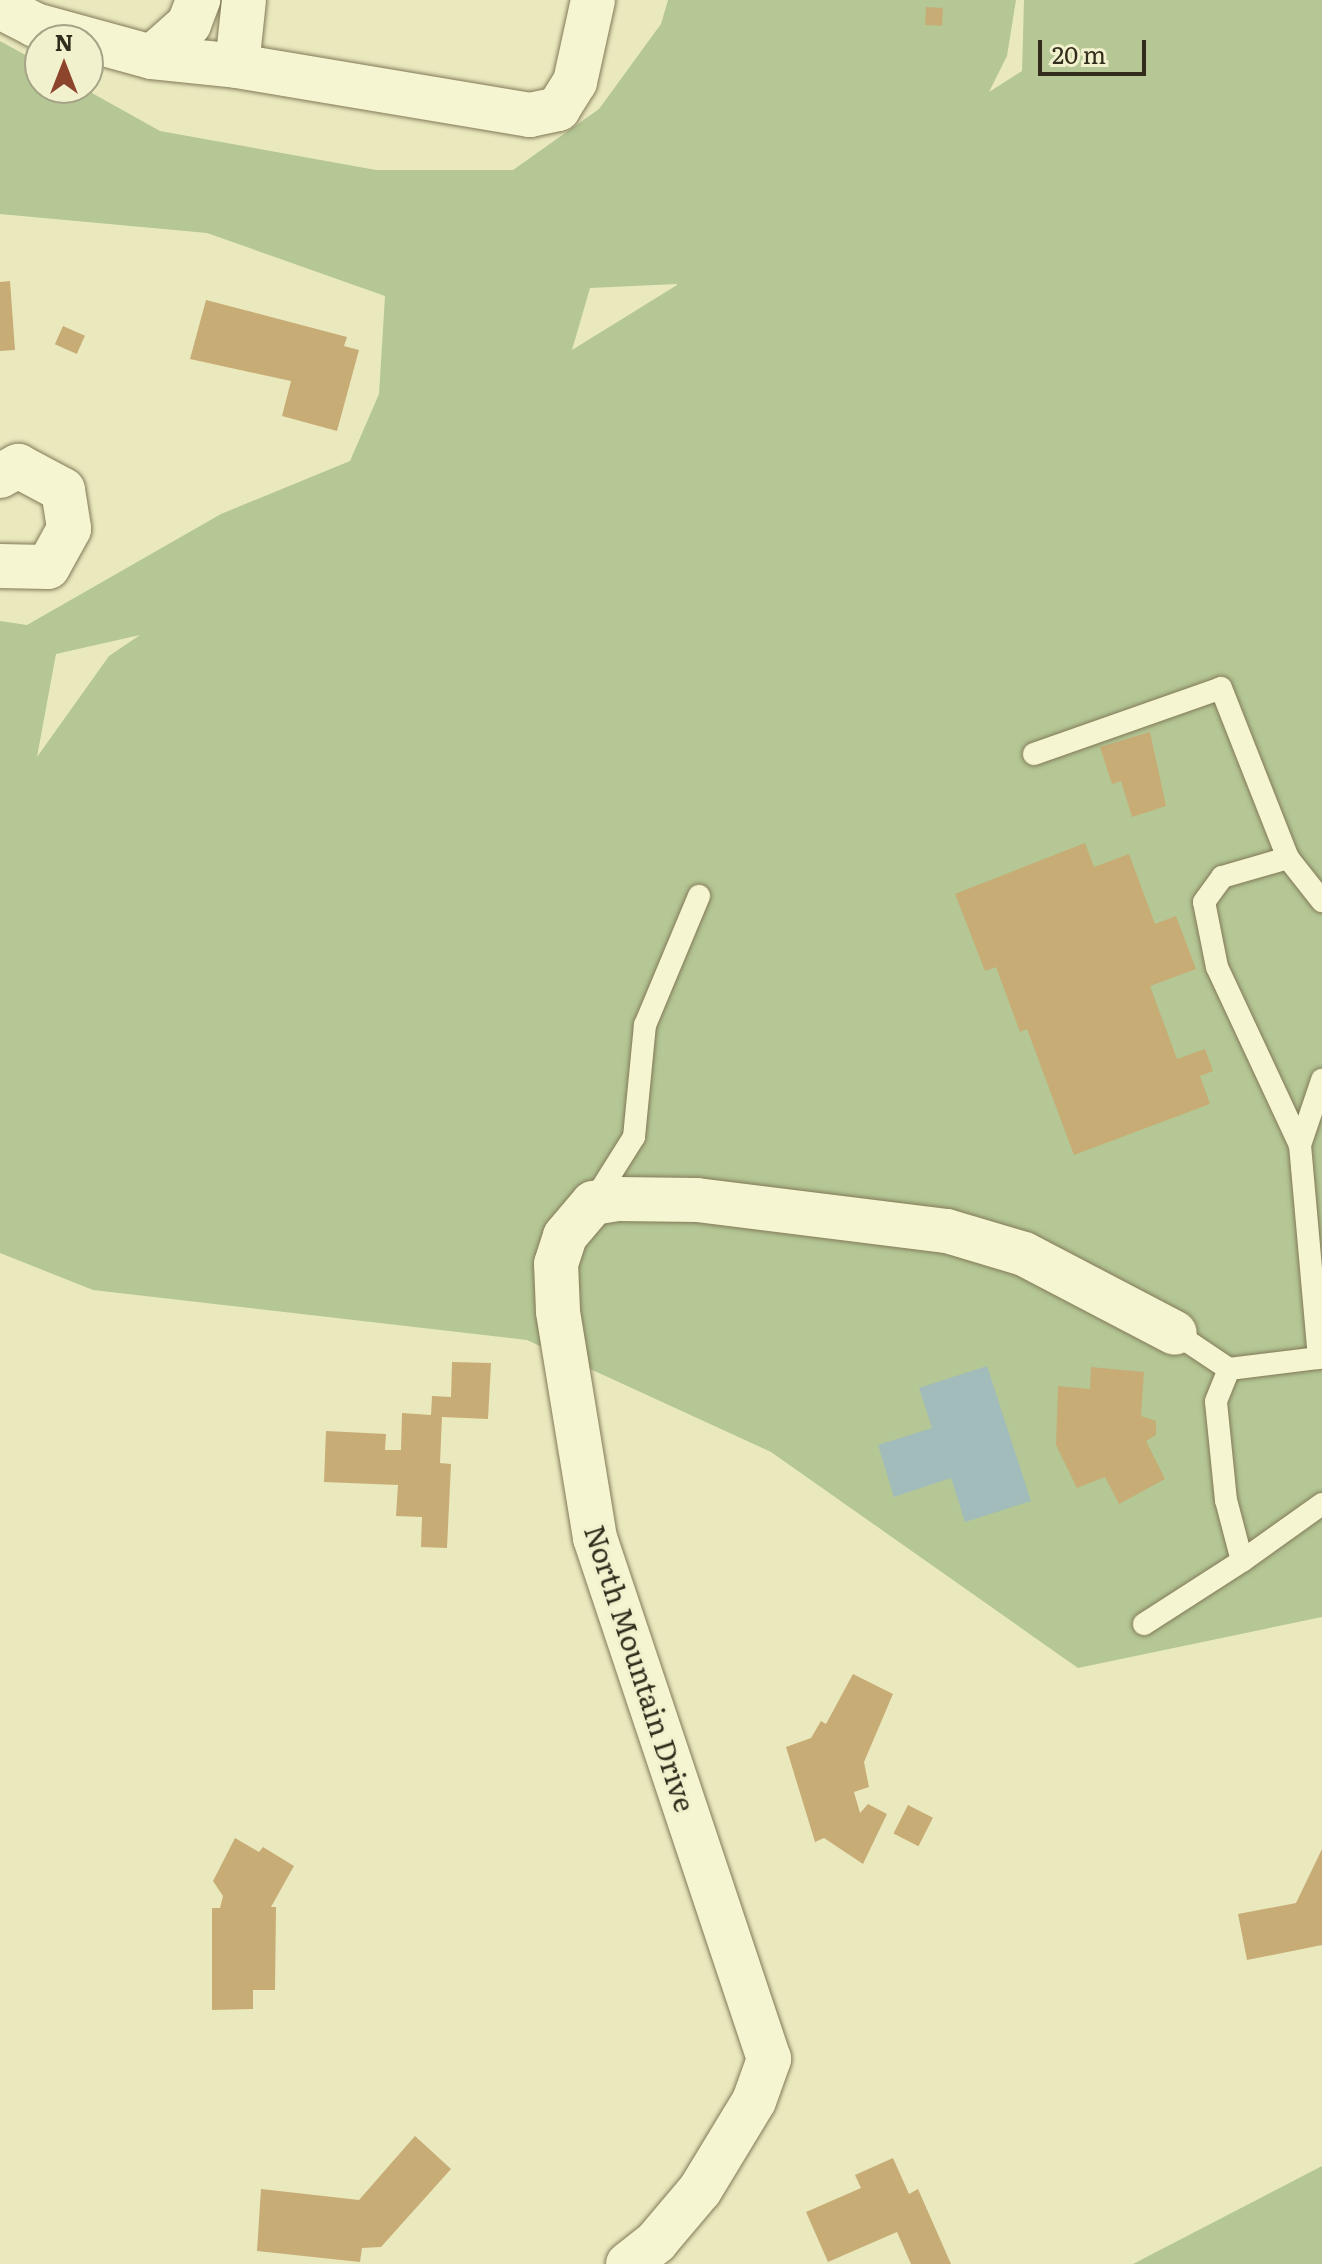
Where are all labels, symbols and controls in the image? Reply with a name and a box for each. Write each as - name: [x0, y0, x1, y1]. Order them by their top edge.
- north arrow: [24, 24, 104, 104]
- scale bar: [1042, 24, 1150, 74]
- text: N: [55, 25, 73, 58]
- text: 20 m: [1052, 36, 1106, 71]
- street label: North Mountain Drive: [579, 1521, 703, 1815]

